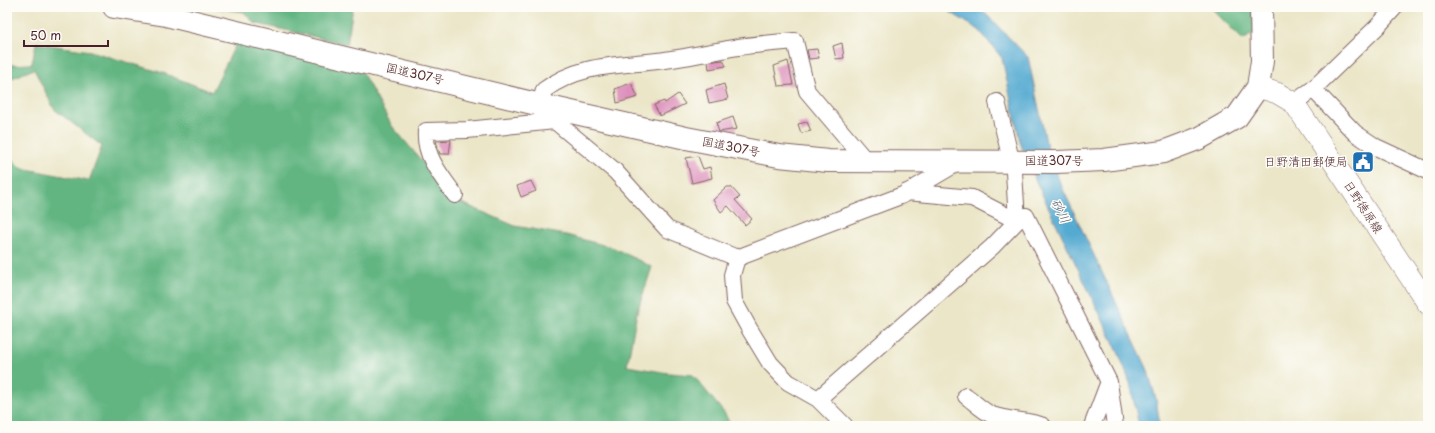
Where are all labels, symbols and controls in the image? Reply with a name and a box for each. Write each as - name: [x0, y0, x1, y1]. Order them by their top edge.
- scale bar: [24, 22, 108, 48]
- text: 50 m: [30, 26, 61, 44]
- street label: 国道307号: [384, 58, 446, 88]
- street label: 国道307号: [700, 132, 762, 160]
- public building icon: 日野清田郵便局: [1350, 149, 1376, 175]
- street label: 国道307号: [1024, 151, 1084, 169]
- place label: 日野清田郵便局: [1264, 152, 1348, 170]
- street label: 日野徳原線: [1340, 176, 1388, 237]
- water label: 砂川: [1047, 195, 1076, 227]

